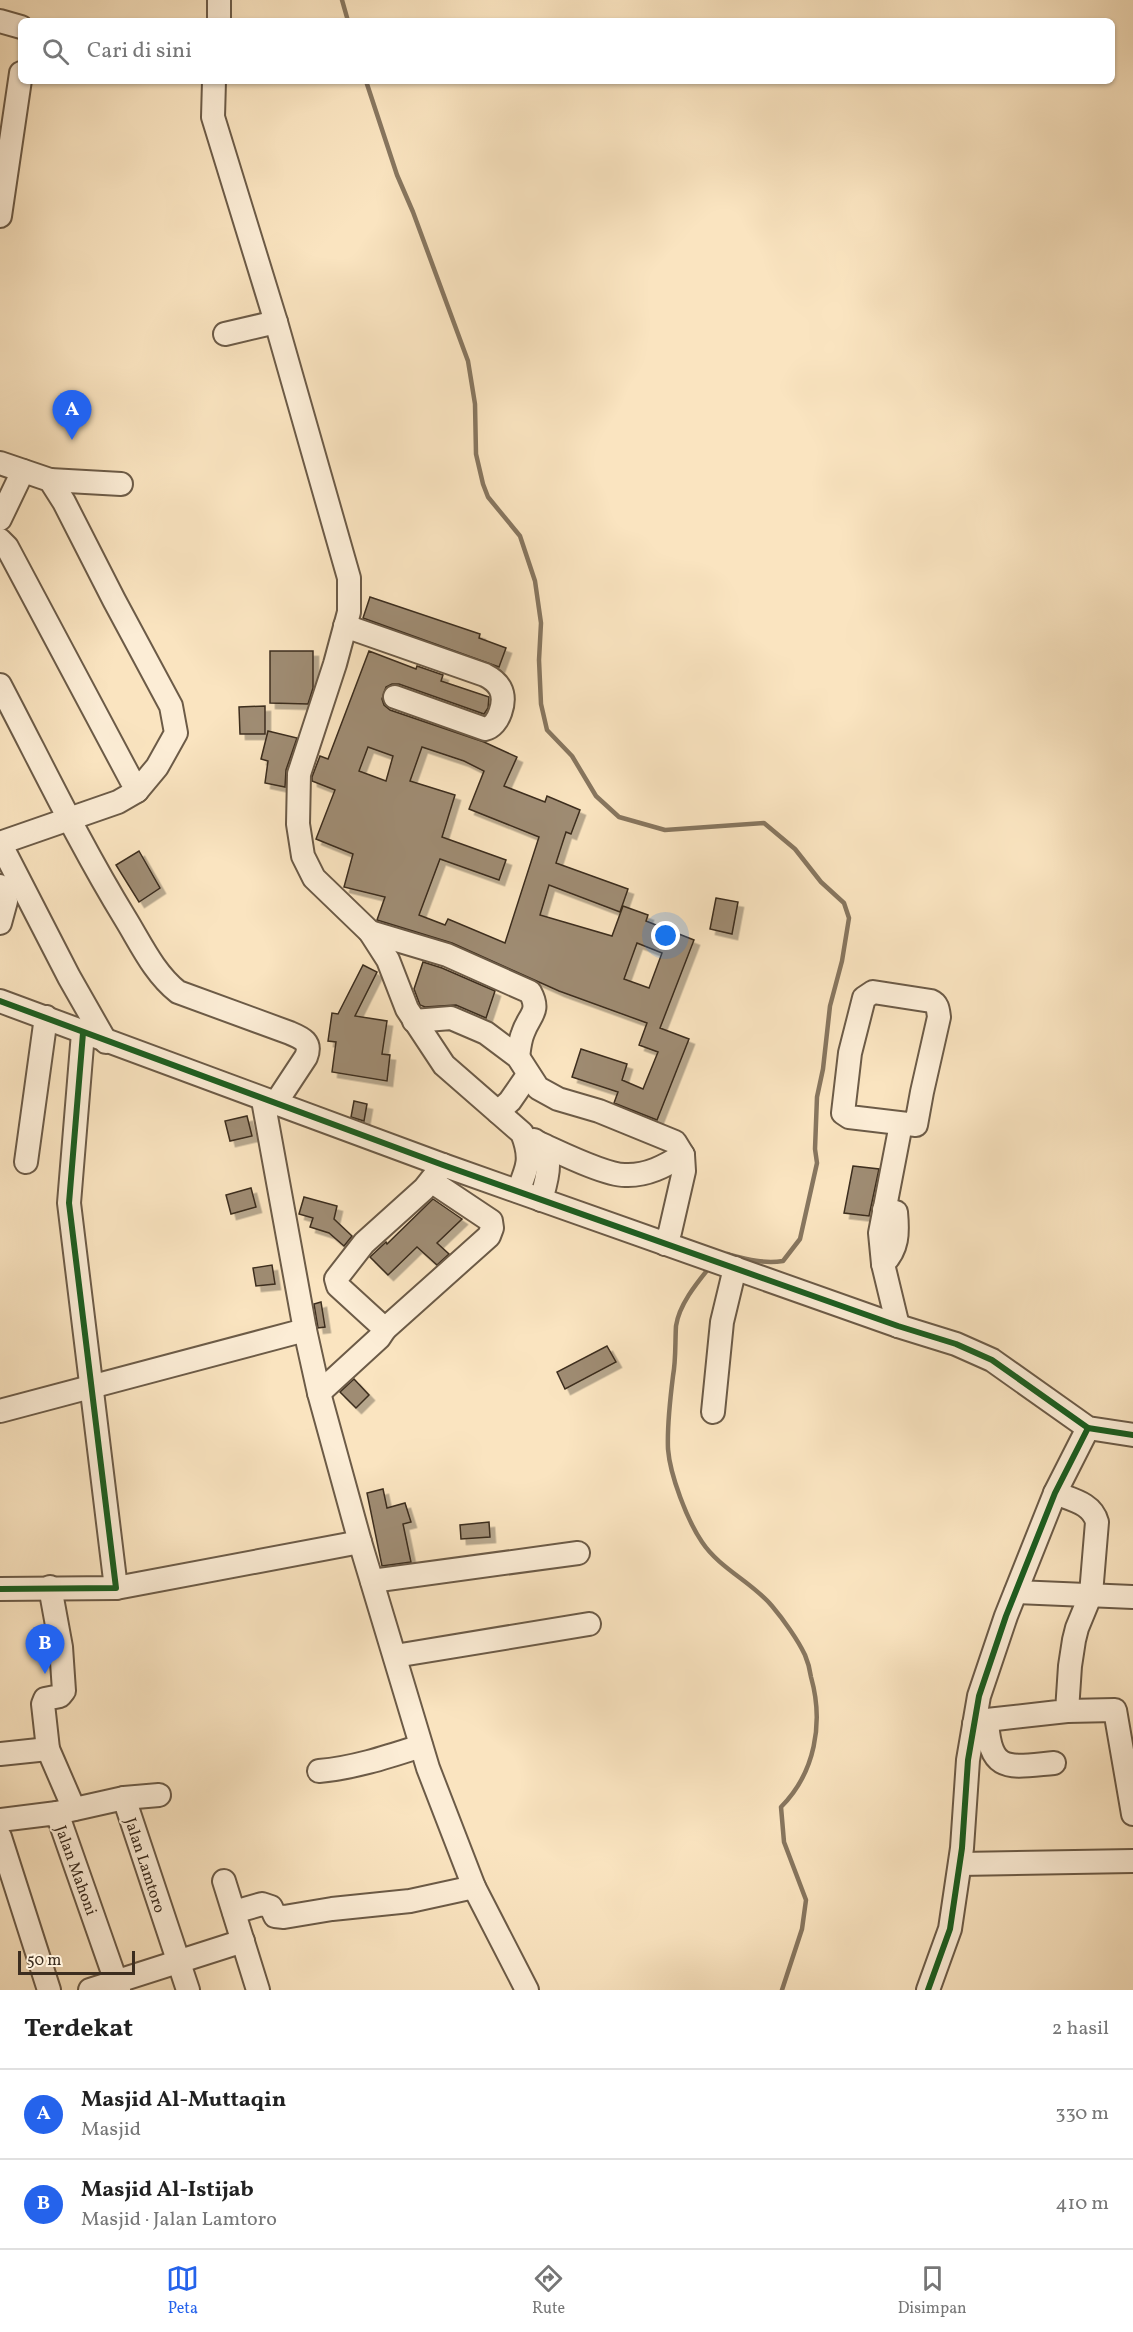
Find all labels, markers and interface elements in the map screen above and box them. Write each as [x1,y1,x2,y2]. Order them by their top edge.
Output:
search box [18,18,1115,84]
icon: search [39,35,72,68]
text: Cari di sini [87,36,192,67]
pin: A [52,390,92,440]
your location [651,921,680,950]
pin: B [26,1624,64,1674]
street label: Jalan Lamtoro [118,1815,170,1916]
street label: Jalan Mahoni [49,1823,102,1919]
scale bar [18,1948,135,1976]
text: 50 m [27,1950,61,1972]
text: Terdekat [24,2011,133,2047]
text: 2 hasil [1052,2015,1109,2043]
text: Masjid Al-Muttaqin [81,2085,286,2116]
text: A [36,2100,51,2128]
text: 330 m [1055,2100,1109,2128]
text: Masjid [81,2116,141,2144]
text: Masjid Al-Istijab [81,2175,254,2206]
text: B [37,2190,50,2218]
text: 410 m [1056,2190,1109,2218]
text: Masjid · Jalan Lamtoro [81,2206,277,2234]
tab: Peta [166,2262,199,2320]
tab: Rute [532,2262,565,2320]
tab: Disimpan [898,2262,967,2320]

